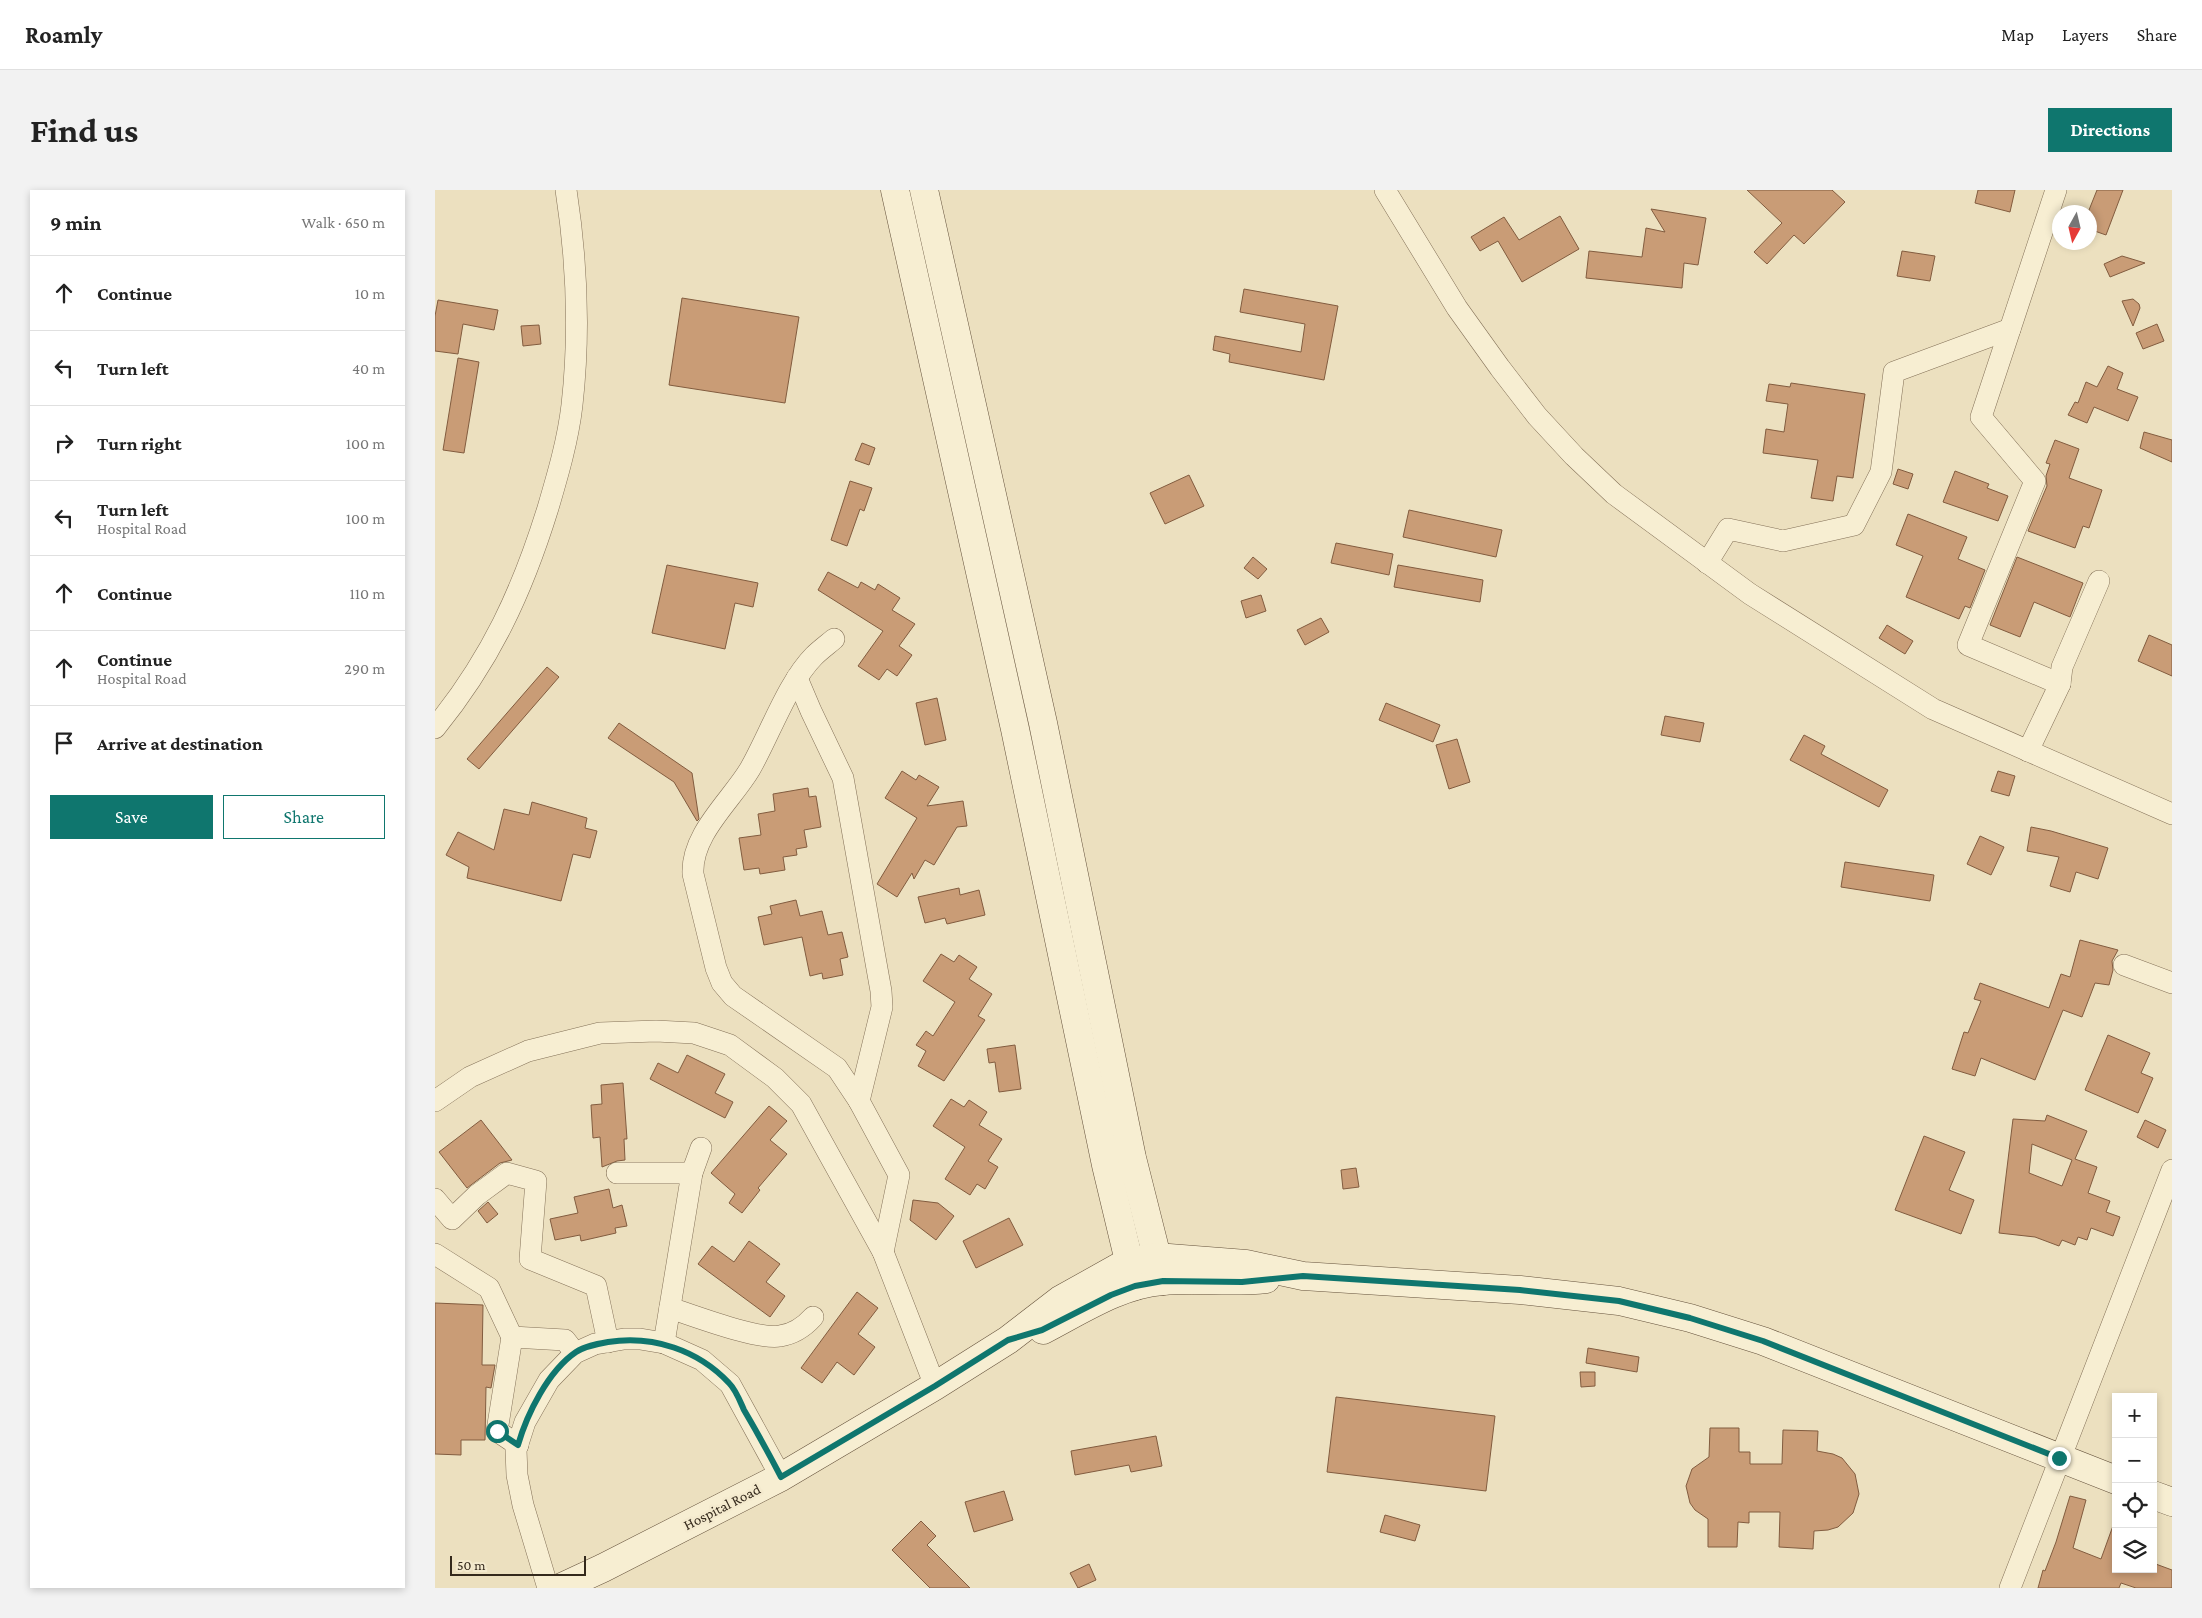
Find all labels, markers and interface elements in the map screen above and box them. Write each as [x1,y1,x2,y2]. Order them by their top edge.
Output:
text: Roamly [25,21,102,48]
text: Map [2001,25,2034,45]
text: Layers [2062,25,2109,45]
text: Share [2137,25,2177,45]
button: Directions [2048,108,2172,152]
text: Find us [30,111,138,150]
north arrow [2052,205,2097,250]
text: 9 min [50,211,101,235]
text: Walk · 650 m [302,214,385,231]
icon: ahead [50,279,78,307]
text: Continue [97,283,172,304]
text: 10 m [355,285,385,302]
icon: left [50,354,78,382]
text: Turn left [97,358,169,379]
text: 40 m [352,360,385,377]
icon: right [50,429,78,457]
text: Turn right [97,433,182,454]
text: 100 m [346,435,385,452]
text: Turn left [97,499,169,520]
icon: left [50,504,78,532]
text: 100 m [346,510,385,527]
text: Hospital Road [97,520,187,537]
icon: ahead [50,579,78,607]
text: Continue [97,583,172,604]
text: 110 m [349,585,385,602]
text: Continue [97,649,172,670]
icon: ahead [50,654,78,682]
text: 290 m [344,660,385,677]
text: Hospital Road [97,670,187,687]
icon: arrive [50,729,78,757]
text: Arrive at destination [97,733,263,754]
button: Save [50,795,213,839]
button: Share [223,795,385,839]
map controls [2112,1393,2157,1573]
button: + [2112,1393,2157,1438]
route start [486,1420,509,1443]
button: − [2112,1438,2157,1483]
route end [2048,1447,2071,1470]
street label: Hospital Road [681,1481,764,1534]
button: locate [2112,1483,2157,1528]
button: layers [2112,1528,2157,1573]
scale bar [450,1553,586,1576]
text: 50 m [457,1557,485,1573]

